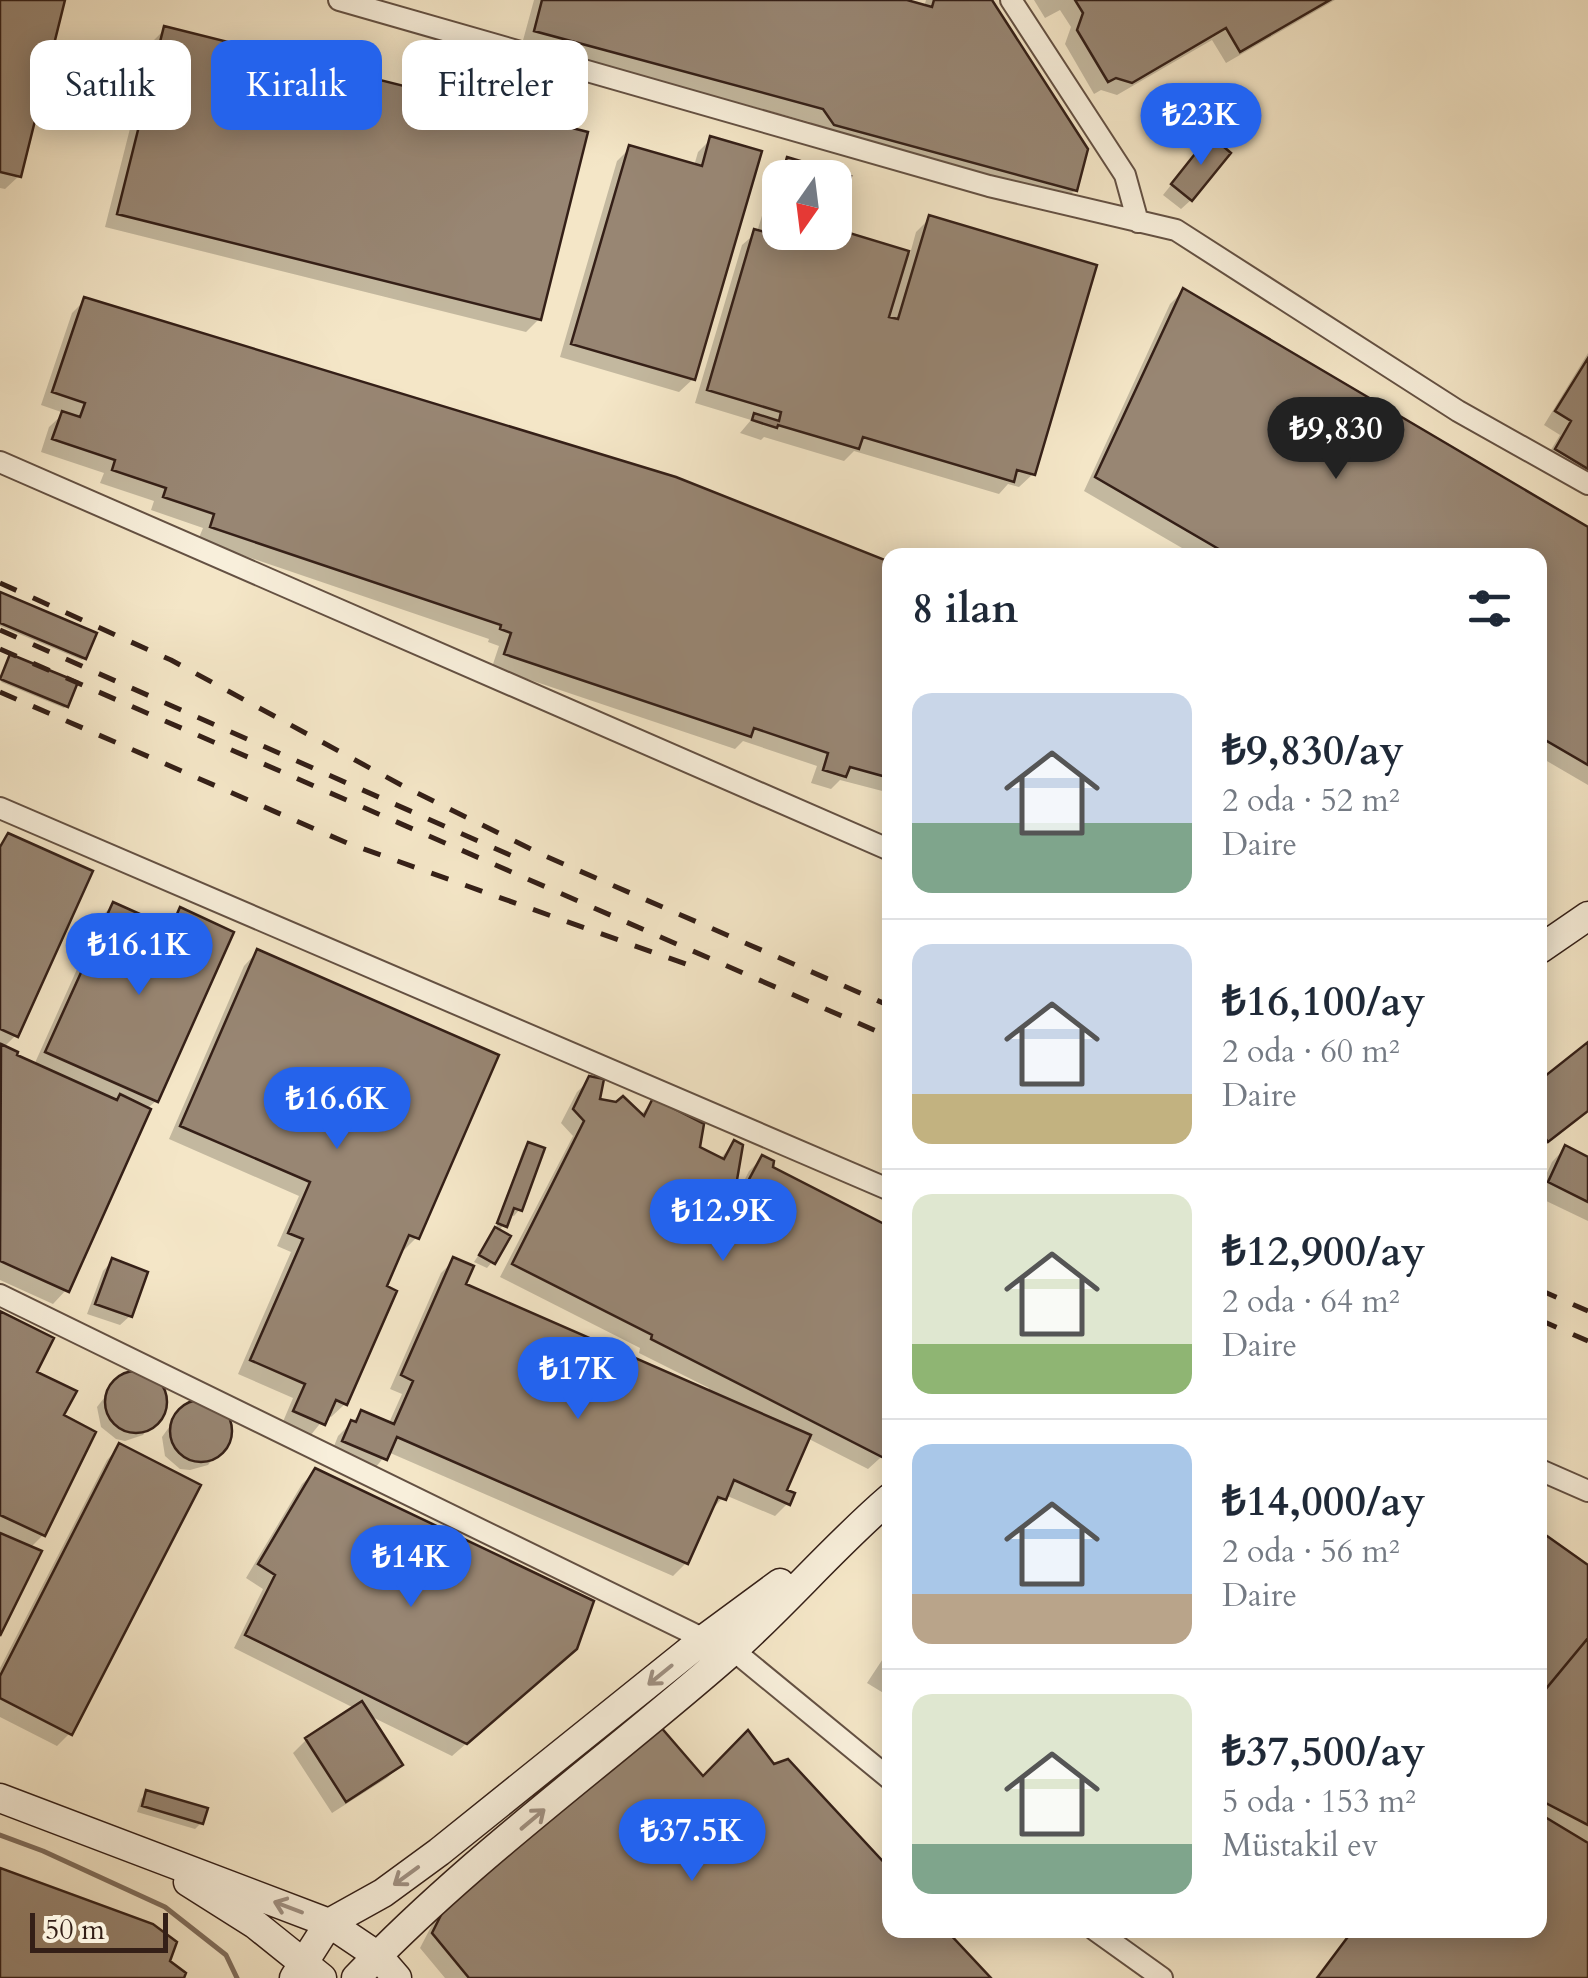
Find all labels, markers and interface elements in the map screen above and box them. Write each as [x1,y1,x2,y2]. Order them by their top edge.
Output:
chip: Satılık [30,40,191,130]
chip: Kiralık [211,40,382,130]
chip: Filtreler [402,40,588,130]
pin: ₺23K [1142,83,1260,168]
text: ₺23K [1162,93,1240,137]
north arrow [762,160,852,250]
map controls [762,160,852,250]
pin: ₺9,830 [1255,397,1417,482]
text: ₺9,830 [1289,407,1383,451]
text: 8 ilan [912,580,1018,637]
icon: filters [1462,581,1517,636]
text: ₺9,830/ay [1222,722,1404,779]
icon: home [992,733,1112,853]
text: 2 oda · 52 m² [1222,779,1400,823]
text: Daire [1222,823,1297,867]
pin: ₺16.1K [58,913,220,998]
text: ₺16.1K [88,923,190,967]
text: ₺16,100/ay [1222,973,1426,1030]
icon: home [992,984,1112,1104]
text: 2 oda · 60 m² [1222,1030,1400,1074]
pin: ₺16.6K [256,1067,418,1152]
text: Daire [1222,1074,1297,1118]
text: ₺16.6K [286,1077,388,1121]
pin: ₺12.9K [642,1179,804,1264]
text: ₺12.9K [672,1189,774,1233]
text: ₺12,900/ay [1222,1223,1426,1280]
icon: home [992,1234,1112,1354]
text: 2 oda · 64 m² [1222,1280,1400,1324]
text: Daire [1222,1324,1297,1368]
pin: ₺17K [519,1337,637,1422]
text: ₺17K [539,1347,617,1391]
text: ₺14,000/ay [1222,1473,1426,1530]
icon: home [992,1484,1112,1604]
pin: ₺14K [352,1525,470,1610]
text: 2 oda · 56 m² [1222,1530,1400,1574]
text: ₺14K [372,1535,450,1579]
text: Daire [1222,1574,1297,1618]
one-way arrow [648,1663,674,1685]
text: ₺37,500/ay [1222,1723,1426,1780]
icon: home [992,1734,1112,1854]
text: 5 oda · 153 m² [1222,1780,1416,1824]
pin: ₺37.5K [611,1799,773,1884]
one-way arrow [519,1808,545,1830]
text: ₺37.5K [641,1809,743,1853]
text: Müstakil ev [1222,1824,1378,1868]
one-way arrow [392,1866,420,1887]
one-way arrow [273,1897,304,1915]
scale bar [30,1908,168,1952]
text: 50 m [45,1911,105,1949]

